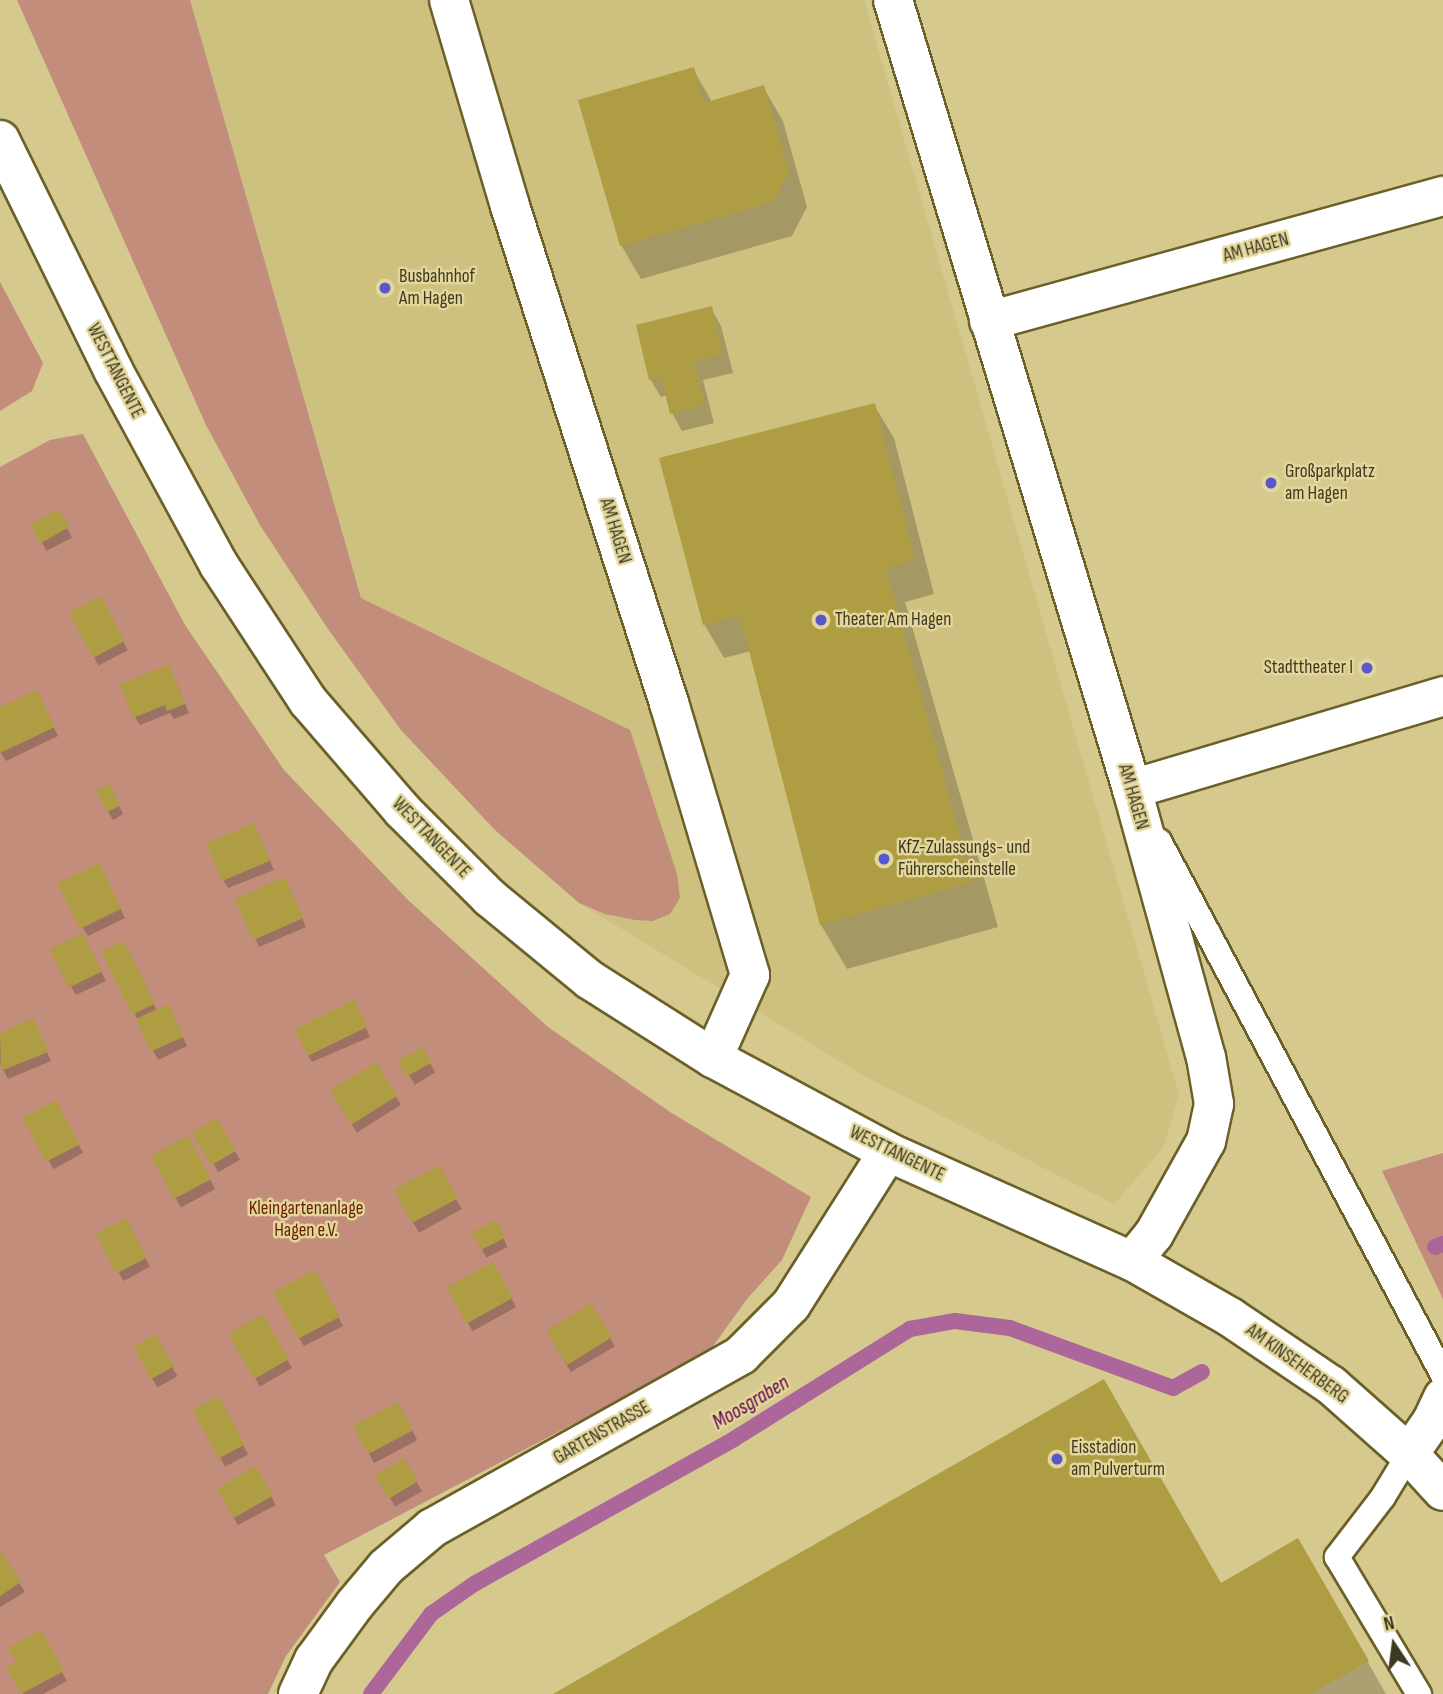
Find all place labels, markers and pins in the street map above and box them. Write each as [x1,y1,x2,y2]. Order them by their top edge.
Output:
place label: Busbahnhof Am Hagen [399,266,475,310]
marker: Busbahnhof Am Hagen [377,280,393,296]
place label: Großparkplatz am Hagen [1285,461,1375,505]
marker: Großparkplatz am Hagen [1263,475,1279,491]
place label: Theater Am Hagen [835,609,951,631]
marker: Theater Am Hagen [813,612,829,628]
place label: Stadttheater I [1264,657,1353,679]
marker: Stadttheater I [1359,660,1375,676]
place label: KfZ-Zulassungs- und Führerscheinstelle [898,837,1030,881]
marker: KfZ-Zulassungs- und Führerscheinstelle [876,851,892,867]
place label: Eisstadion am Pulverturm [1071,1437,1165,1481]
marker: Eisstadion am Pulverturm [1049,1451,1065,1467]

